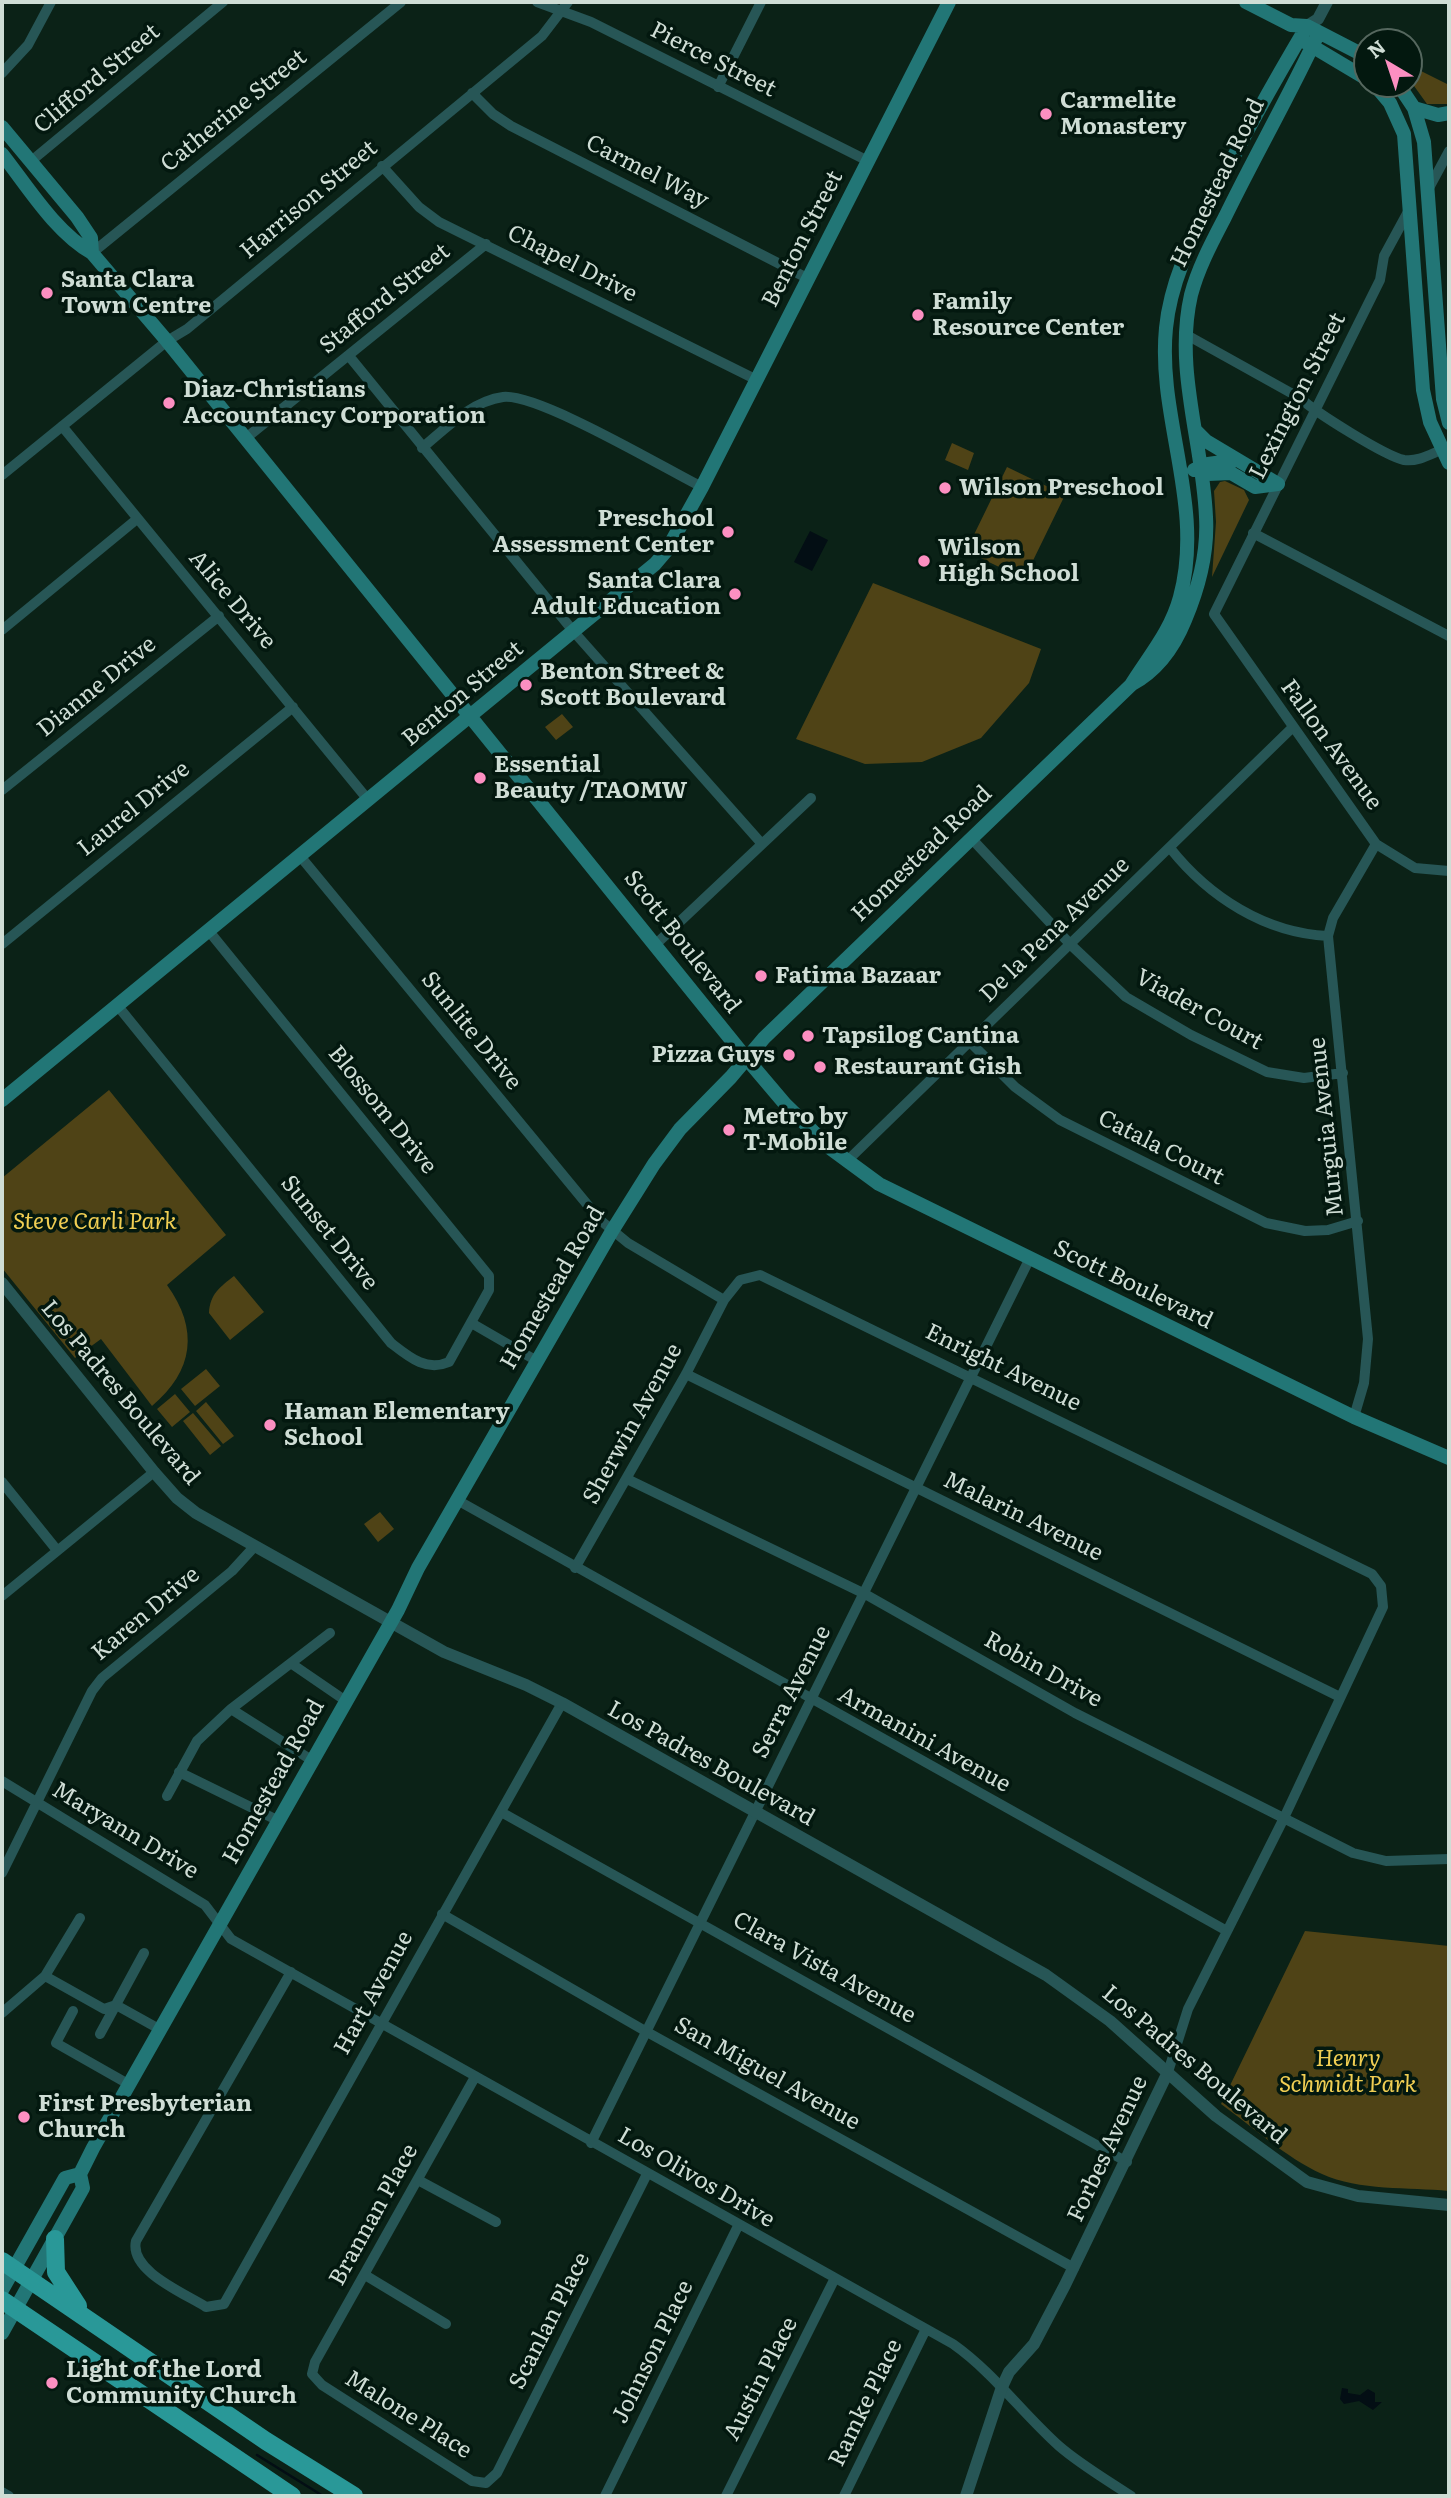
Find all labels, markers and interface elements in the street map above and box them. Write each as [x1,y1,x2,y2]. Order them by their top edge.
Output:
street label: Pierce Street [645,16,781,104]
street label: Clifford Street [28,18,166,140]
north arrow [1353,28,1423,98]
text: N [1361,32,1391,64]
street label: Catherine Street [156,44,312,178]
place label: Carmelite Monastery [1060,87,1186,141]
street label: Homestead Road [1165,94,1271,272]
marker: Carmelite Monastery [1038,106,1054,122]
street label: Carmel Way [581,129,713,215]
street label: Harrison Street [235,135,383,265]
street label: Benton Street [757,166,849,312]
street label: Chapel Drive [503,220,641,308]
street label: Stafford Street [314,238,456,360]
place label: Santa Clara Town Centre [61,266,211,320]
marker: Santa Clara Town Centre [39,285,55,301]
place label: Family Resource Center [932,288,1124,342]
marker: Family Resource Center [910,307,926,323]
street label: Lexington Street [1244,308,1352,484]
place label: Diaz-Christians Accountancy Corporation [183,376,486,430]
marker: Diaz-Christians Accountancy Corporation [161,395,177,411]
place label: Wilson Preschool [959,474,1164,502]
marker: Wilson Preschool [937,480,953,496]
place label: Preschool Assessment Center [493,505,714,559]
marker: Preschool Assessment Center [720,524,736,540]
place label: Wilson High School [938,534,1079,588]
street label: Alice Drive [183,545,281,655]
marker: Wilson High School [916,553,932,569]
place label: Santa Clara Adult Education [531,567,721,621]
marker: Santa Clara Adult Education [727,586,743,602]
street label: Dianne Drive [32,631,162,743]
street label: Benton Street [397,635,529,753]
place label: Benton Street & Scott Boulevard [540,658,726,712]
street label: Fallon Avenue [1274,674,1388,816]
marker: Benton Street & Scott Boulevard [518,677,534,693]
place label: Essential Beauty /TAOMW [494,751,687,805]
street label: Laurel Drive [72,755,196,863]
marker: Essential Beauty /TAOMW [472,770,488,786]
street label: Homestead Road [846,780,998,928]
street label: De la Pena Avenue [974,852,1136,1008]
street label: Scott Boulevard [618,865,746,1019]
place label: Fatima Bazaar [775,962,941,990]
street label: Viader Court [1130,964,1268,1056]
street label: Sunlite Drive [415,966,527,1096]
marker: Fatima Bazaar [753,968,769,984]
place label: Tapsilog Cantina [822,1022,1019,1050]
marker: Tapsilog Cantina [800,1028,816,1044]
street label: Murguia Avenue [1304,1036,1350,1218]
street label: Blossom Drive [322,1040,442,1180]
place label: Pizza Guys [651,1041,775,1069]
marker: Pizza Guys [781,1047,797,1063]
place label: Restaurant Gish [834,1053,1022,1081]
marker: Restaurant Gish [812,1059,828,1075]
place label: Metro by T-Mobile [743,1103,848,1157]
street label: Catala Court [1093,1104,1229,1192]
marker: Metro by T-Mobile [721,1122,737,1138]
street label: Sunset Drive [274,1170,384,1296]
street label: Homestead Road [495,1201,611,1375]
park label: Steve Carli Park [13,1208,177,1236]
street label: Scott Boulevard [1049,1235,1217,1335]
street label: Los Padres Boulevard [35,1295,205,1491]
street label: Enright Avenue [921,1318,1085,1418]
street label: Sherwin Avenue [577,1339,689,1509]
place label: Haman Elementary School [284,1398,510,1452]
marker: Haman Elementary School [262,1417,278,1433]
street label: Malarin Avenue [939,1466,1107,1568]
street label: Karen Drive [87,1561,205,1667]
street label: Serra Avenue [747,1621,837,1763]
street label: Robin Drive [979,1626,1107,1714]
street label: Armanini Avenue [833,1681,1015,1799]
street label: Homestead Road [217,1695,331,1869]
street label: Los Padres Boulevard [603,1696,819,1832]
street label: Maryann Drive [47,1776,203,1886]
street label: Clara Vista Avenue [728,1906,920,2030]
street label: Hart Avenue [329,1926,419,2060]
street label: Los Padres Boulevard [1096,1980,1292,2150]
street label: San Miguel Avenue [669,2011,865,2137]
park label: Henry Schmidt Park [1279,2045,1417,2099]
street label: Forbes Avenue [1062,2071,1154,2227]
place label: First Presbyterian Church [38,2090,252,2144]
marker: First Presbyterian Church [16,2109,32,2125]
street label: Los Olivos Drive [613,2122,779,2234]
street label: Brannan Place [324,2139,424,2291]
street label: Scanlan Place [504,2248,596,2394]
street label: Johnson Place [606,2276,700,2428]
street label: Austin Place [718,2313,804,2445]
street label: Ramke Place [823,2335,909,2471]
place label: Light of the Lord Community Church [66,2356,297,2410]
street label: Malone Place [339,2365,477,2465]
marker: Light of the Lord Community Church [44,2375,60,2391]

